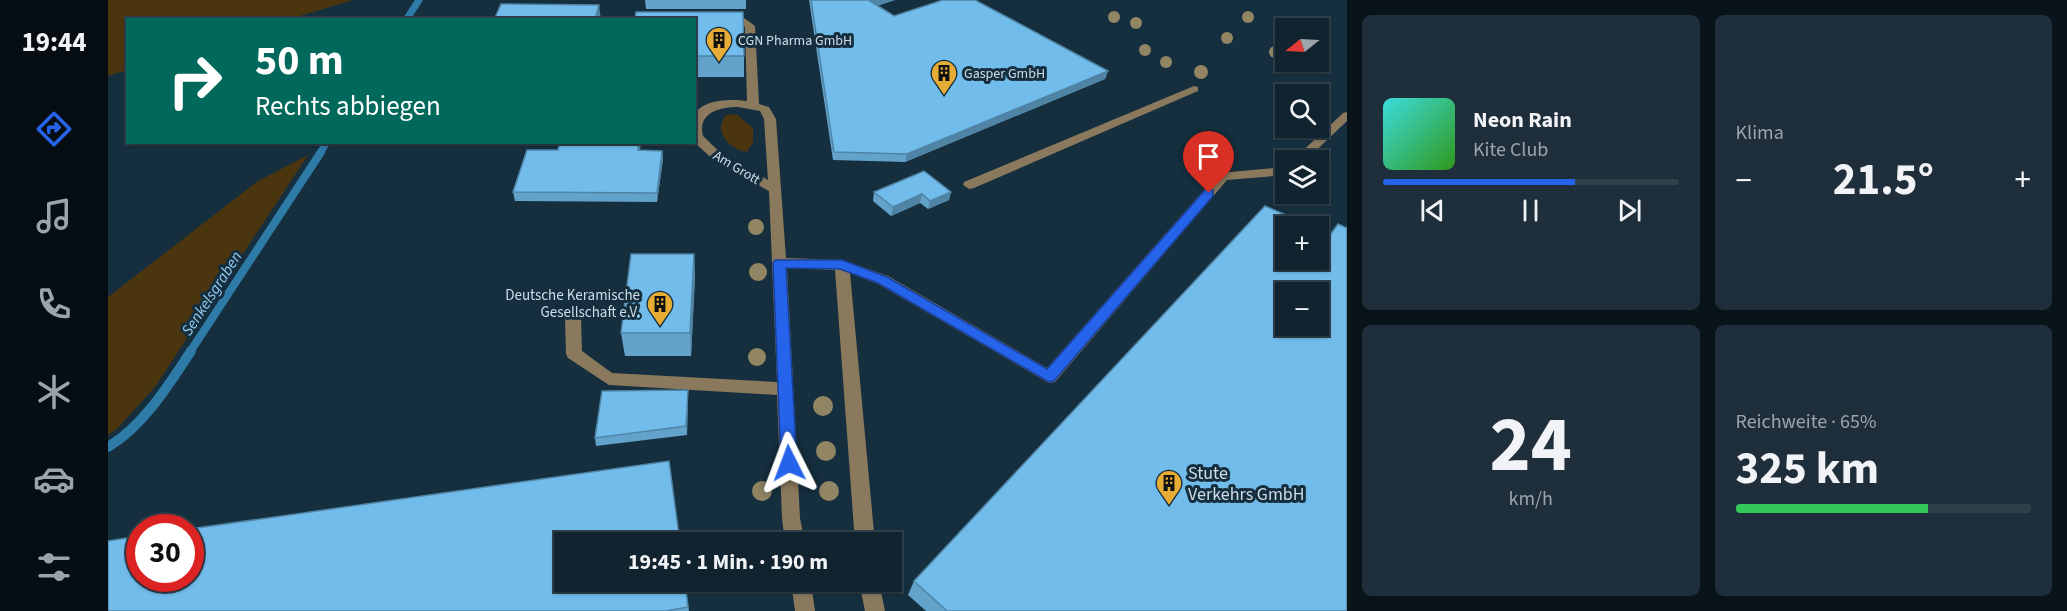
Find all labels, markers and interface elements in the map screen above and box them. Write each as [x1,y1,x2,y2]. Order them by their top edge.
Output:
north arrow [1275,18,1329,72]
map controls [1275,18,1329,336]
text: 19:44 [21,23,87,62]
building icon: CGN Pharma GmbH [704,25,734,63]
text: 50 m [255,31,344,91]
place label: CGN Pharma GmbH [738,31,852,51]
icon: right [156,42,234,120]
building icon: Gasper GmbH [929,58,959,96]
place label: Gasper GmbH [964,64,1045,84]
button: search [1275,84,1329,138]
text: Rechts abbiegen [255,87,441,126]
text: Neon Rain [1473,104,1572,136]
icon: directions [33,108,75,150]
text: Klima [1736,119,1784,147]
pin [1183,131,1234,193]
text: Kite Club [1473,136,1548,164]
icon: arrive [1192,140,1225,173]
street label: Am Grott [709,146,764,190]
text: 21.5° [1833,148,1934,212]
button: layers [1275,150,1329,204]
text: − [1736,157,1752,204]
text: + [2015,157,2031,204]
icon: previous [1416,194,1449,227]
icon: pause [1514,194,1547,227]
icon: next [1613,194,1646,227]
icon: music [33,195,75,237]
button: + [1275,216,1329,270]
water label: Senkelsgraben [176,247,247,340]
button: − [1275,282,1329,336]
icon: phone [33,283,75,325]
place label: Deutsche Keramische Gesellschaft e.V. [505,285,640,323]
building icon: Deutsche Keramische Gesellschaft e.V. [645,289,675,327]
icon: climate [33,371,75,413]
text: 24 [1490,390,1572,501]
text: Reichweite · 65% [1736,408,1876,436]
position arrow [757,431,821,495]
text: 325 km [1736,437,1879,501]
icon: car [33,458,75,500]
place label: Stute Verkehrs GmbH [1188,461,1305,507]
building icon: Stute Verkehrs GmbH [1154,468,1184,506]
text: km/h [1509,485,1553,513]
speed limit sign: 30 [126,514,204,592]
icon: filters [33,546,75,588]
text: 19:45 · 1 Min. · 190 m [628,546,828,578]

